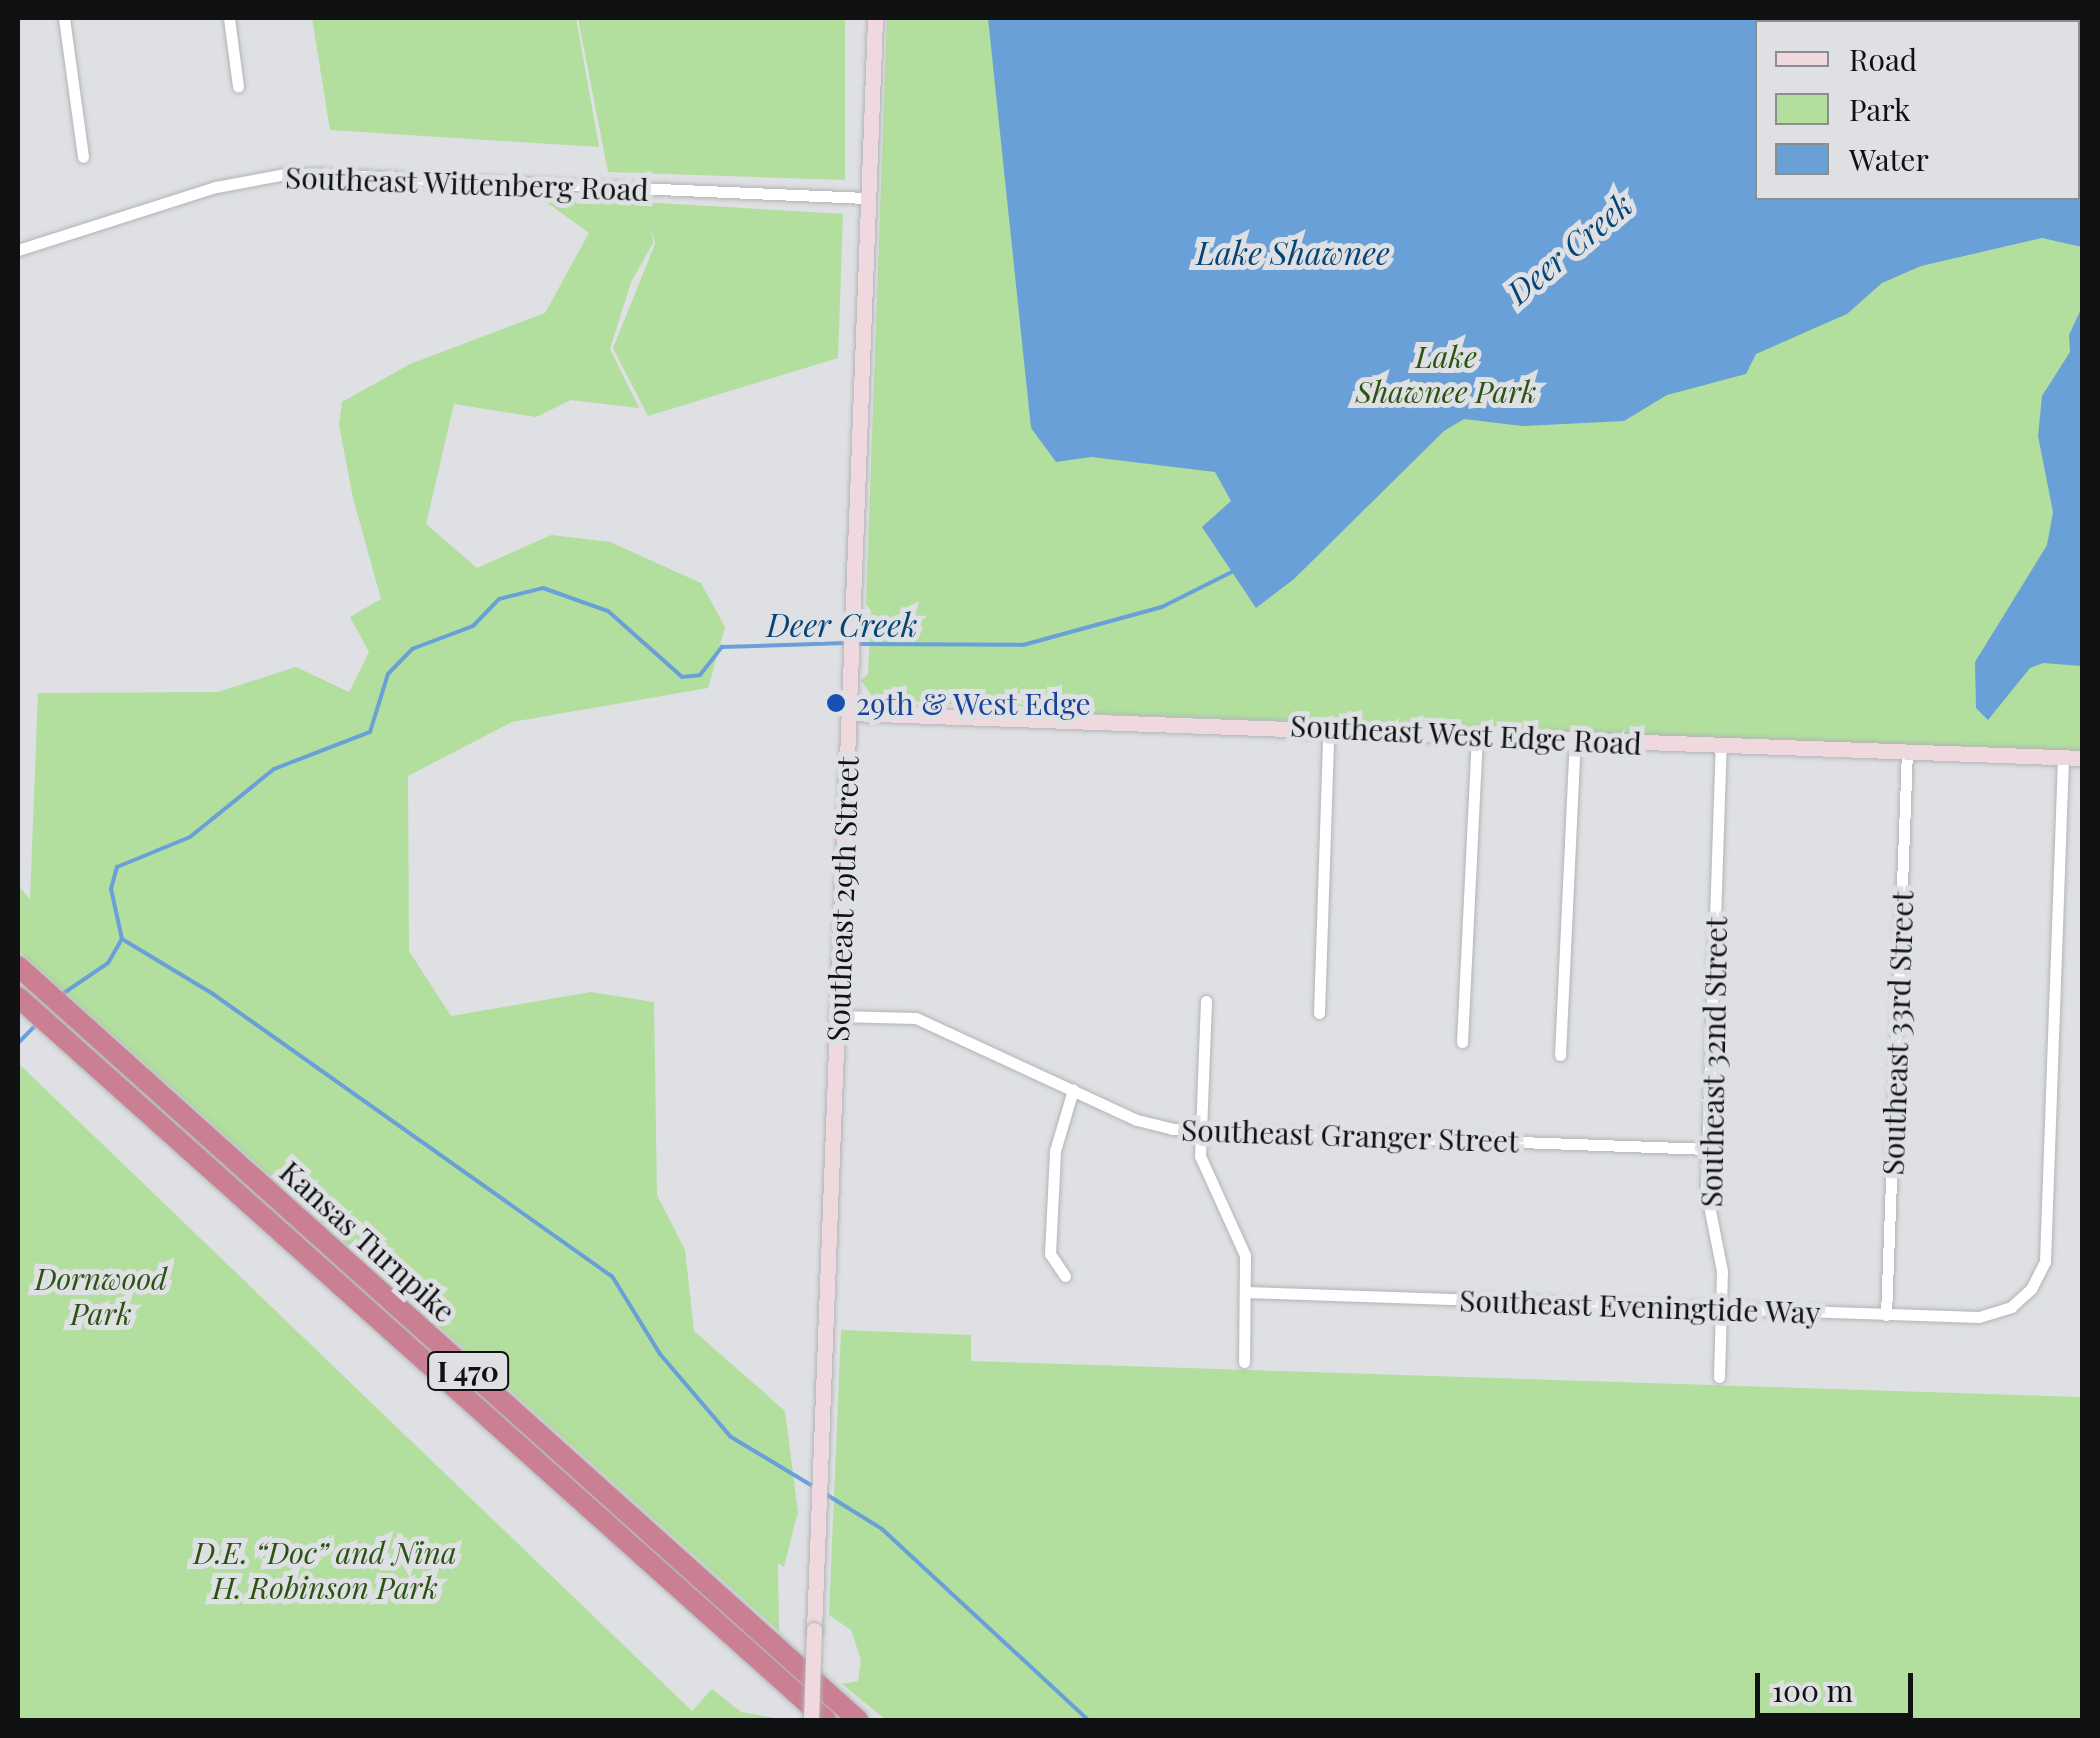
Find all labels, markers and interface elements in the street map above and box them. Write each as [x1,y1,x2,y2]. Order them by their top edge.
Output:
legend [1755,20,2080,200]
text: Road [1849,39,1917,79]
text: Park [1849,89,1911,129]
text: Water [1849,139,1929,179]
street label: Southeast Wittenberg Road [284,159,650,207]
water label: Deer Creek [1499,185,1639,311]
water label: Lake Shawnee [1196,233,1390,271]
park label: Lake Shawnee Park [1356,338,1536,408]
water label: Deer Creek [767,605,917,643]
place label: 29th & West Edge [856,685,1092,721]
marker: 29th & West Edge [825,692,847,714]
street label: Southeast West Edge Road [1288,707,1644,761]
street label: Southeast 29th Street [819,756,865,1042]
street label: Southeast 33rd Street [1874,890,1920,1176]
street label: Southeast 32nd Street [1692,916,1734,1208]
street label: Southeast Granger Street [1180,1111,1520,1159]
street label: Kansas Turnpike [273,1153,463,1329]
park label: Dornwood Park [35,1260,167,1330]
street label: Southeast Eveningtide Way [1458,1282,1822,1330]
road number: I 470 [426,1348,510,1394]
park label: D.E. “Doc” and Nina H. Robinson Park [193,1534,457,1604]
scale bar [1760,1653,1918,1715]
text: 100 m [1772,1670,1853,1710]

